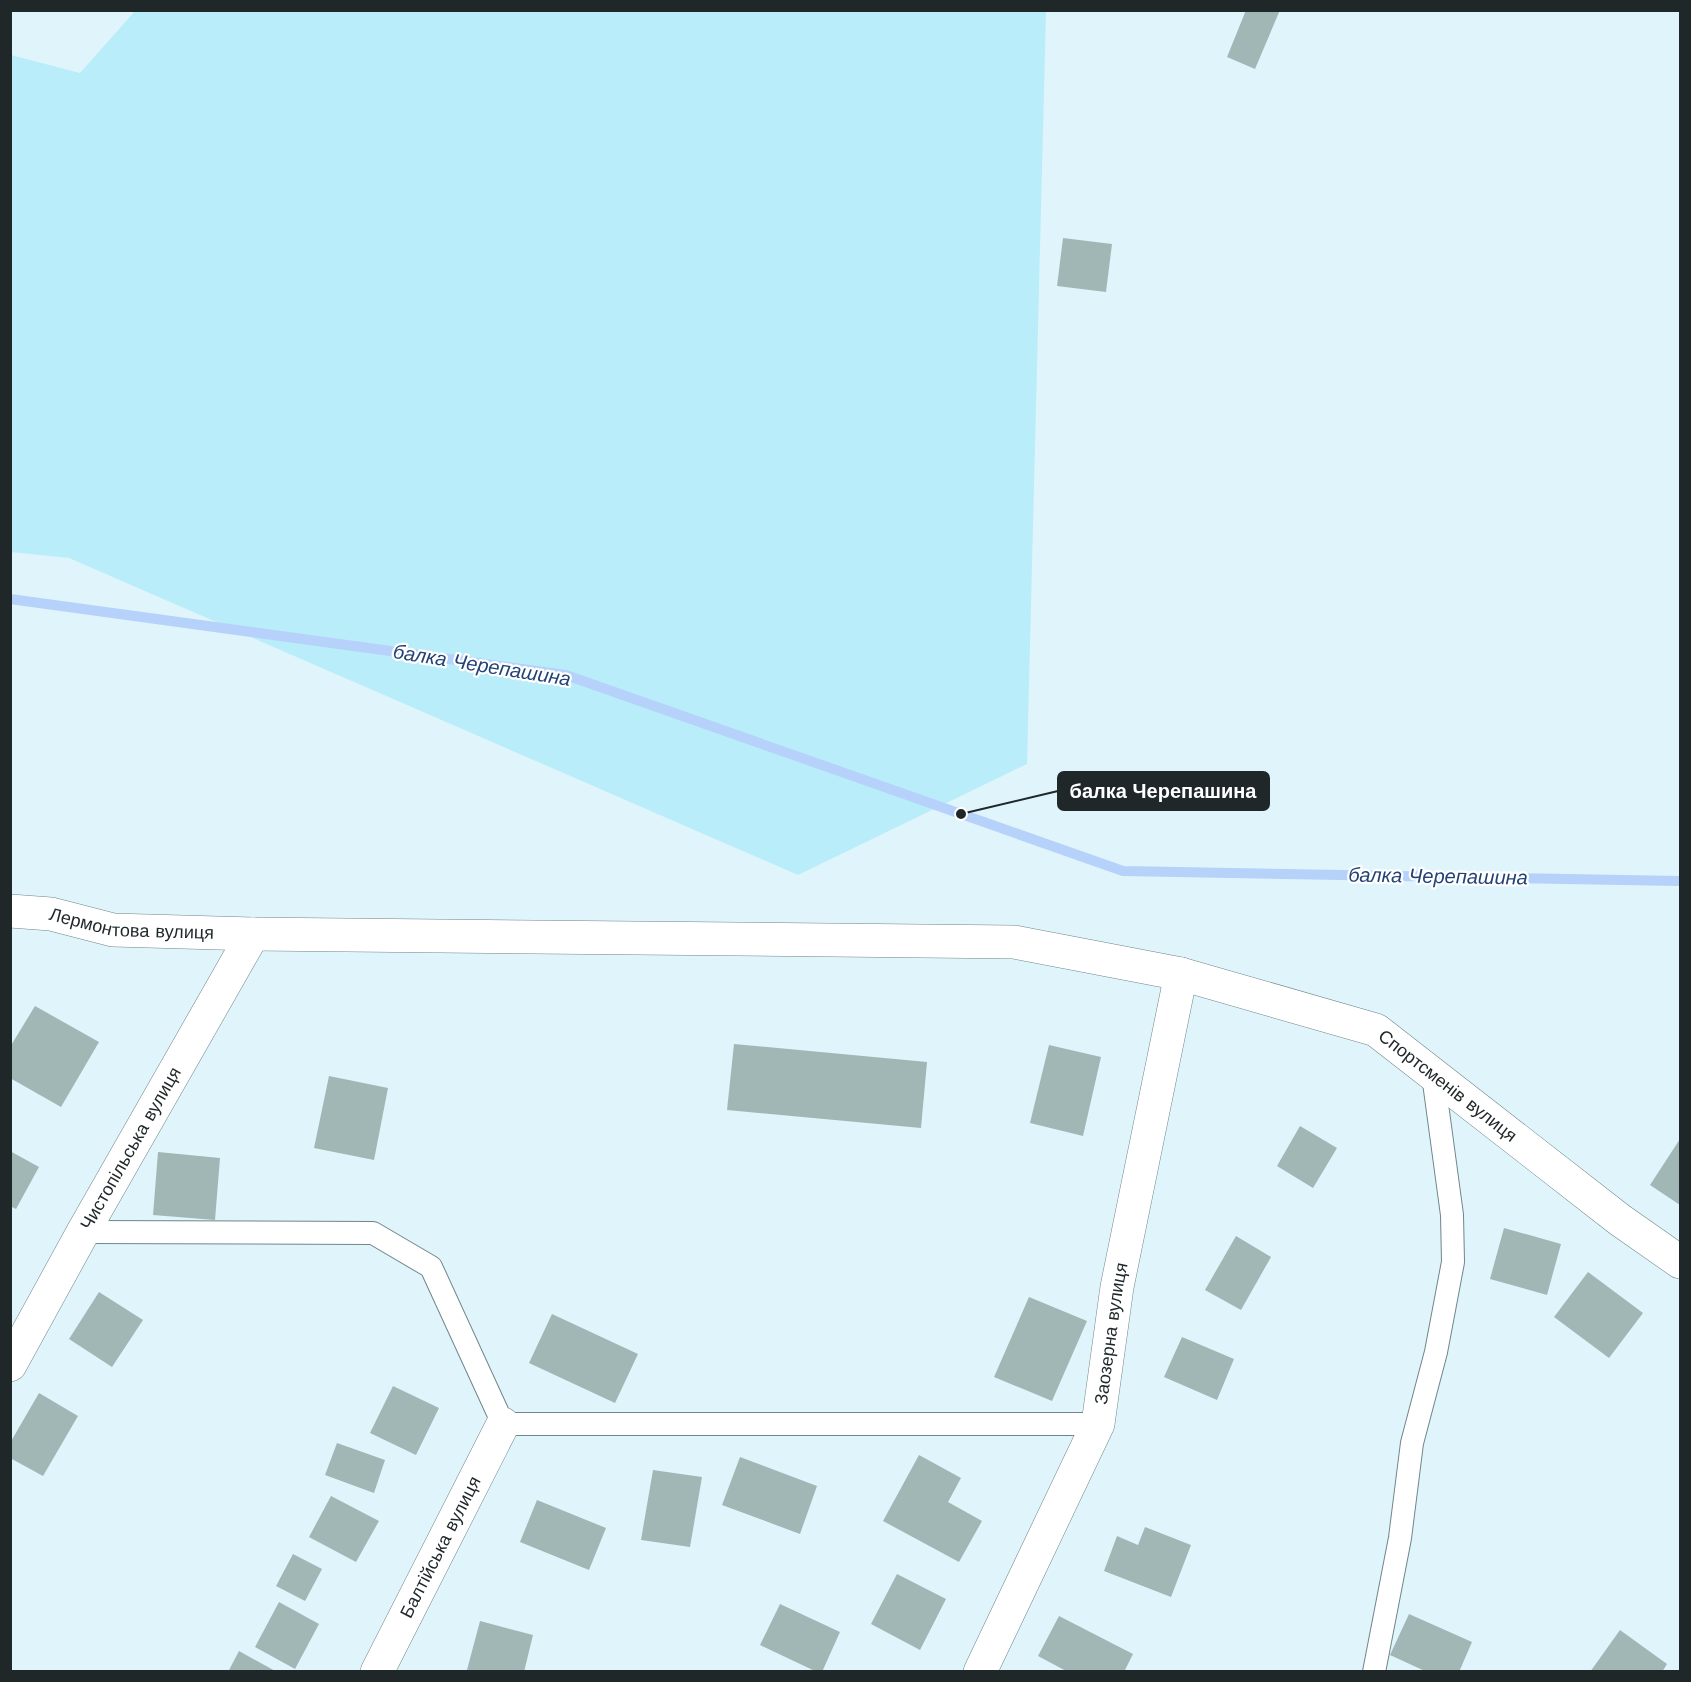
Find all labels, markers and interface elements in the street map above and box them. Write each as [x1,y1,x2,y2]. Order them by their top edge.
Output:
water label: балка Черепашина [391,639,573,691]
callout: балка Черепашина [1058,772,1269,810]
text: балка Черепашина [1070,779,1257,803]
water label: балка Черепашина [1348,862,1528,890]
street label: Лермонтова вулиця [47,903,214,943]
street label: Спортсменів вулиця [1375,1025,1521,1146]
street label: Чистопільська вулиця [76,1063,185,1233]
street label: Заозерна вулиця [1090,1261,1132,1406]
street label: Балтійська вулиця [395,1473,485,1621]

